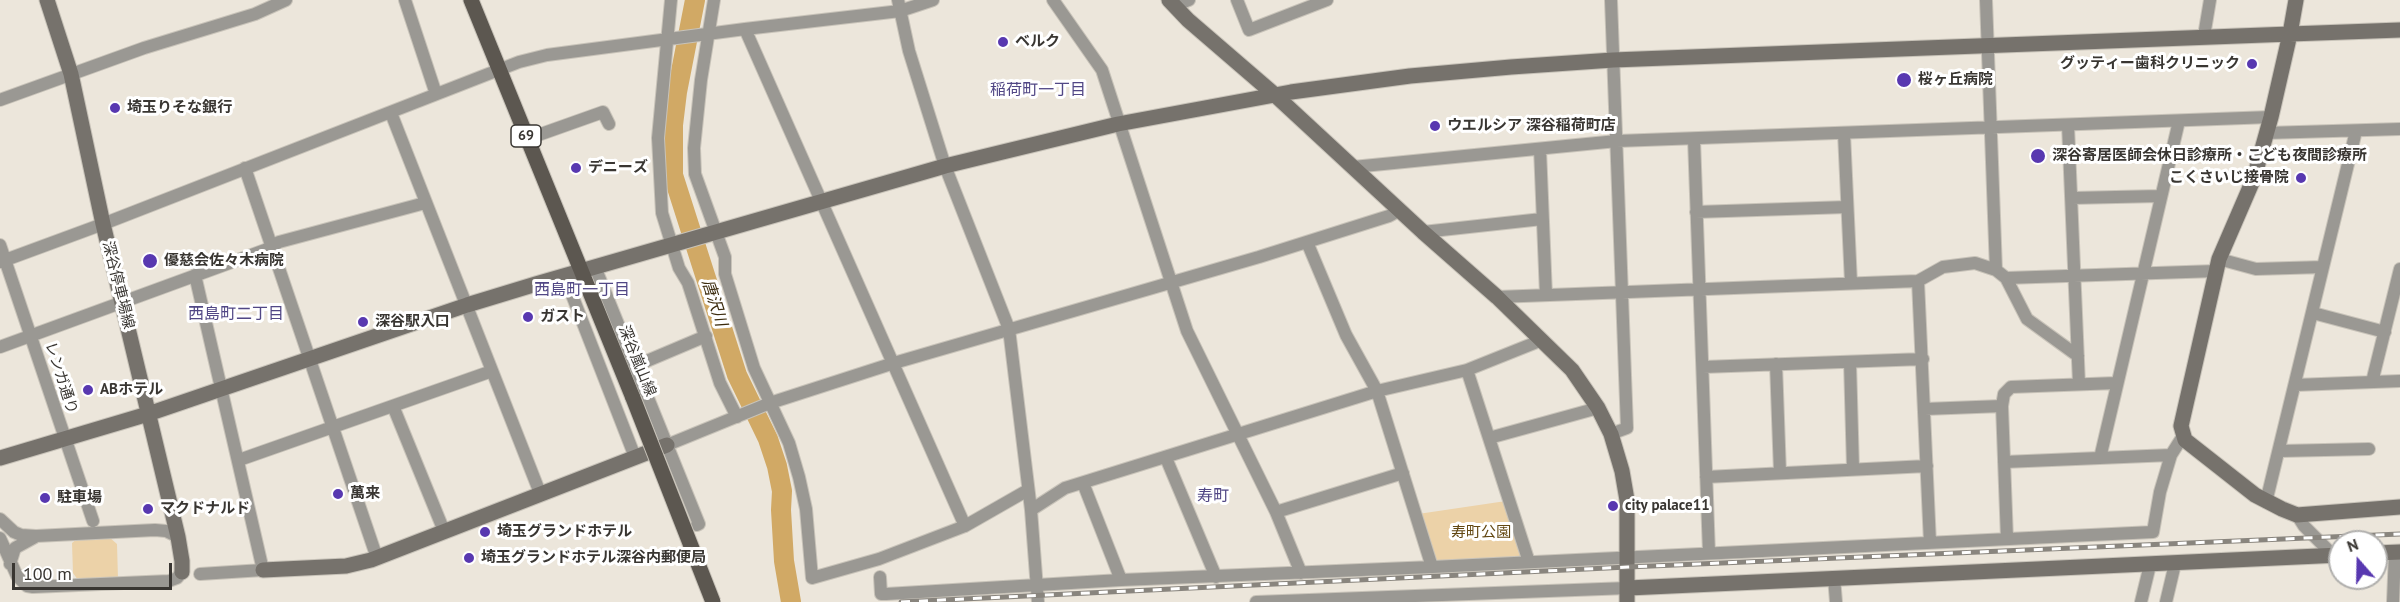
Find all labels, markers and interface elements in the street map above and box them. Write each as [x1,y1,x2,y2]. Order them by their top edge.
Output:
place label: ベルク [1015,33,1060,51]
marker: ベルク [996,35,1010,49]
place label: グッティー歯科クリニック [2060,55,2240,73]
marker: グッティー歯科クリニック [2245,57,2259,71]
marker: 桜ヶ丘病院 [1895,71,1913,89]
place label: 桜ヶ丘病院 [1918,71,1993,89]
district label: 稲荷町一丁目 [990,80,1086,100]
place label: 埼玉りそな銀行 [127,99,232,117]
marker: 埼玉りそな銀行 [108,101,122,115]
place label: ウエルシア 深谷稲荷町店 [1447,117,1616,135]
marker: ウエルシア 深谷稲荷町店 [1428,119,1442,133]
road number: 69 [511,125,541,147]
marker: 深谷寄居医師会休日診療所・こども夜間診療所 [2029,147,2047,165]
place label: 深谷寄居医師会休日診療所・こども夜間診療所 [2052,147,2367,165]
place label: デニーズ [588,159,648,177]
marker: デニーズ [569,161,583,175]
place label: こくさいじ接骨院 [2169,169,2289,187]
marker: こくさいじ接骨院 [2294,171,2308,185]
street label: 深谷停車場線 [98,239,138,331]
marker: 優慈会佐々木病院 [141,252,159,270]
place label: 優慈会佐々木病院 [164,252,284,270]
water label: 唐沢川 [697,277,731,329]
district label: 西島町一丁目 [534,280,630,300]
district label: 西島町二丁目 [188,304,284,324]
place label: ガスト [540,308,585,326]
marker: ガスト [521,310,535,324]
place label: 深谷駅入口 [375,313,450,331]
marker: 深谷駅入口 [356,315,370,329]
street label: 深谷嵐山線 [615,323,659,399]
street label: レンガ通り [41,340,81,416]
place label: ABホテル [100,381,163,399]
marker: ABホテル [81,383,95,397]
place label: 萬来 [350,485,380,503]
district label: 寿町 [1197,486,1229,506]
marker: 萬来 [331,487,345,501]
place label: 駐車場 [57,489,102,507]
marker: 駐車場 [38,491,52,505]
place label: city palace11 [1625,497,1710,515]
marker: city palace11 [1606,499,1620,513]
place label: マクドナルド [160,500,250,518]
marker: マクドナルド [141,502,155,516]
place label: 埼玉グランドホテル [497,523,632,541]
park label: 寿町公園 [1451,524,1511,542]
marker: 埼玉グランドホテル [478,525,492,539]
north arrow [2328,530,2388,590]
text: N [2344,534,2361,556]
place label: 埼玉グランドホテル深谷内郵便局 [481,549,706,567]
scale bar [15,551,176,589]
marker: 埼玉グランドホテル深谷内郵便局 [462,551,476,565]
text: 100 m [23,562,72,585]

